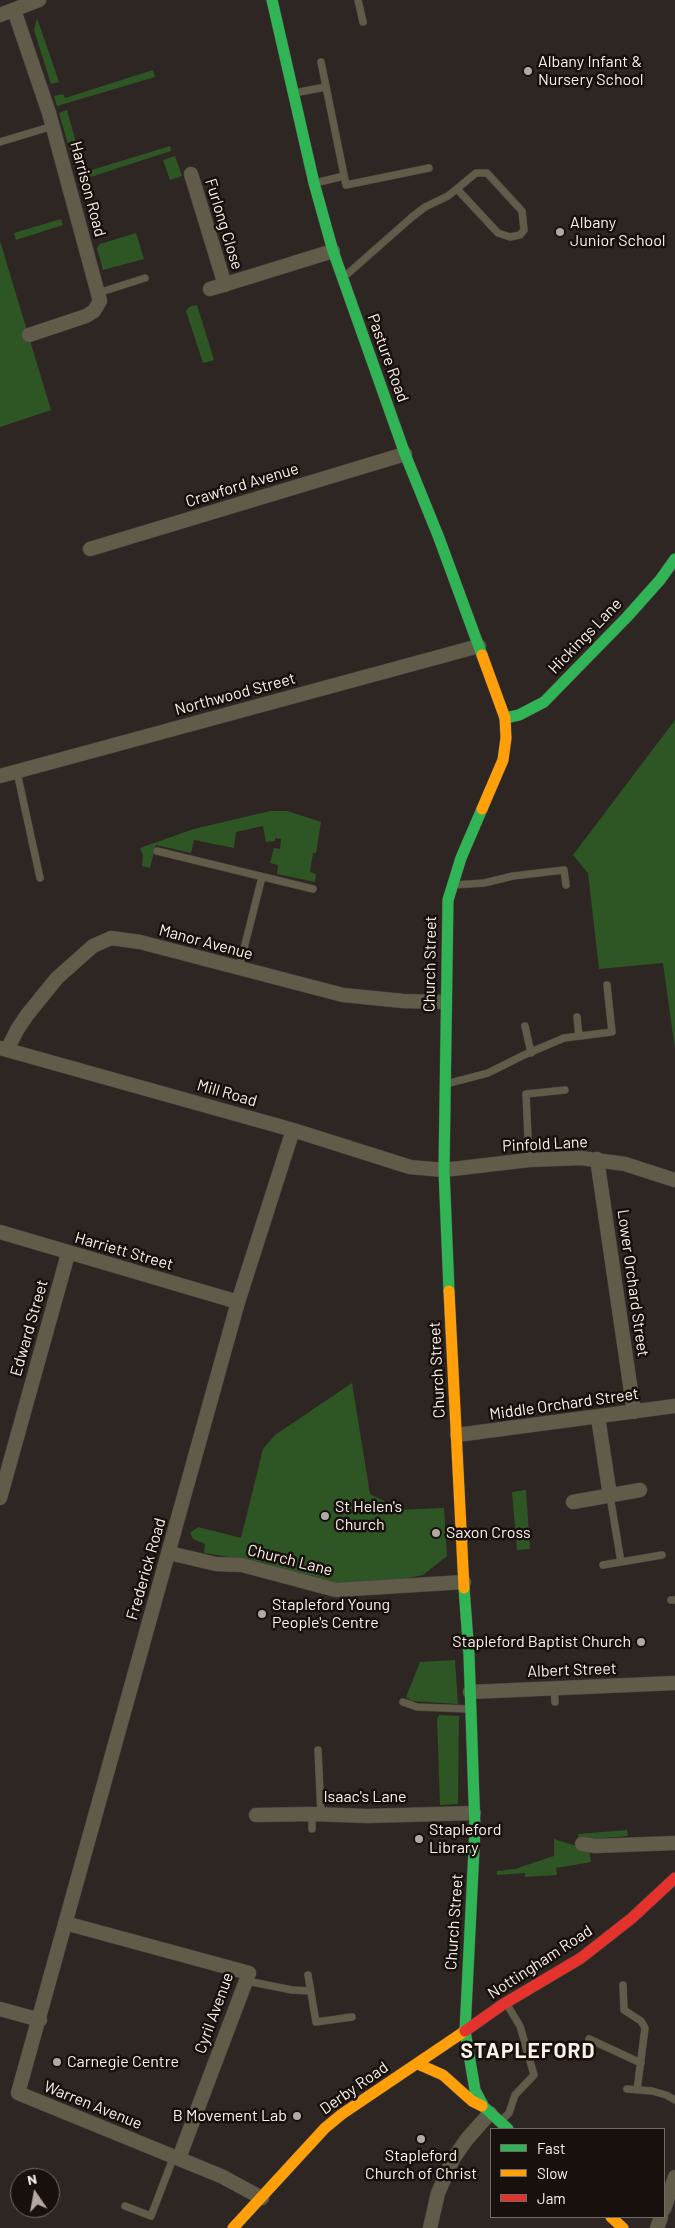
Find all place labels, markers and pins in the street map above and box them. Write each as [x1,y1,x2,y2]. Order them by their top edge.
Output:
place label: Albany Infant & Nursery School [538,52,644,90]
marker: Albany Infant & Nursery School [522,65,534,77]
place label: Albany Junior School [570,213,666,251]
marker: Albany Junior School [554,226,566,238]
place label: St Helen's Church [335,1497,402,1535]
marker: St Helen's Church [319,1510,331,1522]
place label: Saxon Cross [446,1523,531,1543]
marker: Saxon Cross [430,1527,442,1539]
place label: Stapleford Young People's Centre [272,1595,390,1633]
marker: Stapleford Young People's Centre [256,1608,268,1620]
place label: Stapleford Baptist Church [452,1632,631,1652]
marker: Stapleford Baptist Church [635,1636,647,1648]
place label: Stapleford Library [429,1820,501,1858]
marker: Stapleford Library [413,1833,425,1845]
place label: Carnegie Centre [67,2052,179,2072]
marker: Carnegie Centre [51,2056,63,2068]
place label: B Movement Lab [173,2106,287,2126]
marker: B Movement Lab [291,2110,303,2122]
marker: Stapleford Church of Christ [415,2133,427,2145]
place label: Stapleford Church of Christ [365,2146,477,2184]

